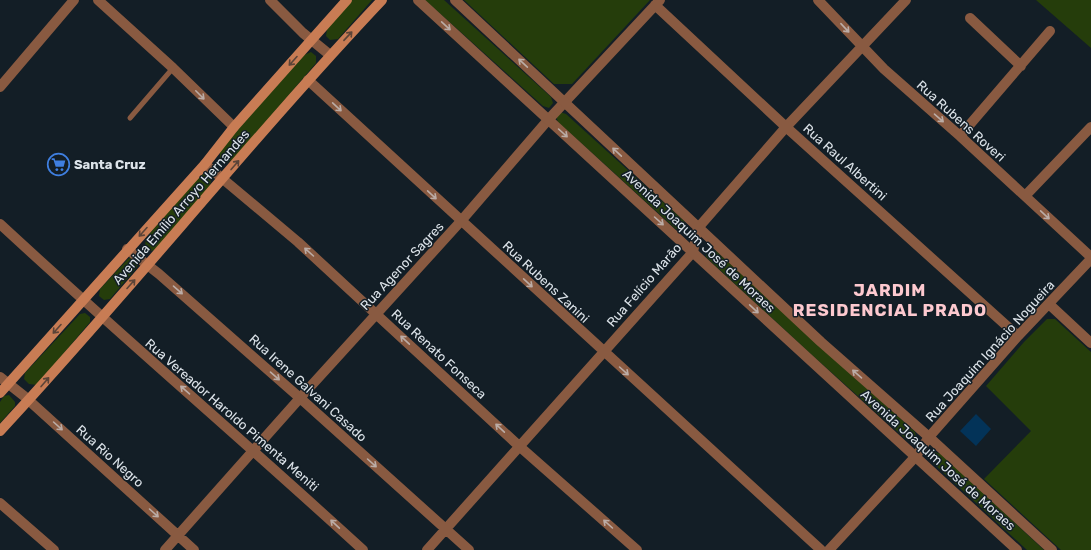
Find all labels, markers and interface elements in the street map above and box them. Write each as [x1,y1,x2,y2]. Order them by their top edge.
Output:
one-way arrow [441,22,451,31]
one-way arrow [840,23,850,33]
one-way arrow [343,31,353,41]
one-way arrow [289,55,298,65]
one-way arrow [518,59,528,68]
street label: Rua Rubens Roveri [914,77,1008,165]
one-way arrow [195,90,205,100]
one-way arrow [332,102,342,111]
one-way arrow [934,113,945,122]
street label: Rua Raul Albertini [800,121,890,203]
street label: Avenida Emílio Arroyo Hernandes [110,126,253,287]
one-way arrow [557,129,568,138]
one-way arrow [612,147,622,157]
supermarket icon: Santa Cruz [45,151,71,177]
place label: Santa Cruz [74,157,146,172]
one-way arrow [230,160,239,170]
street label: Avenida Joaquim José de Moraes [620,166,779,316]
one-way arrow [427,190,437,199]
one-way arrow [1040,210,1050,219]
one-way arrow [653,216,663,225]
street label: Rua Agenor Sagres [357,219,448,314]
one-way arrow [138,227,148,237]
street label: Rua Rubens Zanini [500,238,592,326]
street label: Rua Felício Marão [604,240,684,330]
one-way arrow [304,248,314,257]
street label: Rua Joaquim Ignácio Nogueira [923,277,1058,425]
one-way arrow [523,278,533,288]
one-way arrow [126,279,136,289]
district label: JARDIM RESIDENCIAL PRADO [793,280,987,320]
one-way arrow [173,286,183,295]
one-way arrow [749,304,759,314]
street label: Rua Renato Fonseca [388,306,490,402]
one-way arrow [52,324,61,334]
street label: Rua Irene Galvani Casado [246,331,370,445]
one-way arrow [400,335,410,345]
street label: Rua Vereador Haroldo Pimenta Meniti [142,336,322,494]
one-way arrow [619,366,629,376]
one-way arrow [851,369,862,378]
one-way arrow [270,372,281,381]
one-way arrow [40,377,49,387]
one-way arrow [180,386,191,395]
street label: Avenida Joaquim José de Moraes [858,387,1019,534]
one-way arrow [53,422,63,431]
street label: Rua Rio Negro [73,422,147,491]
one-way arrow [495,423,505,433]
one-way arrow [367,458,377,468]
one-way arrow [149,509,159,518]
one-way arrow [329,519,340,528]
one-way arrow [603,520,613,529]

